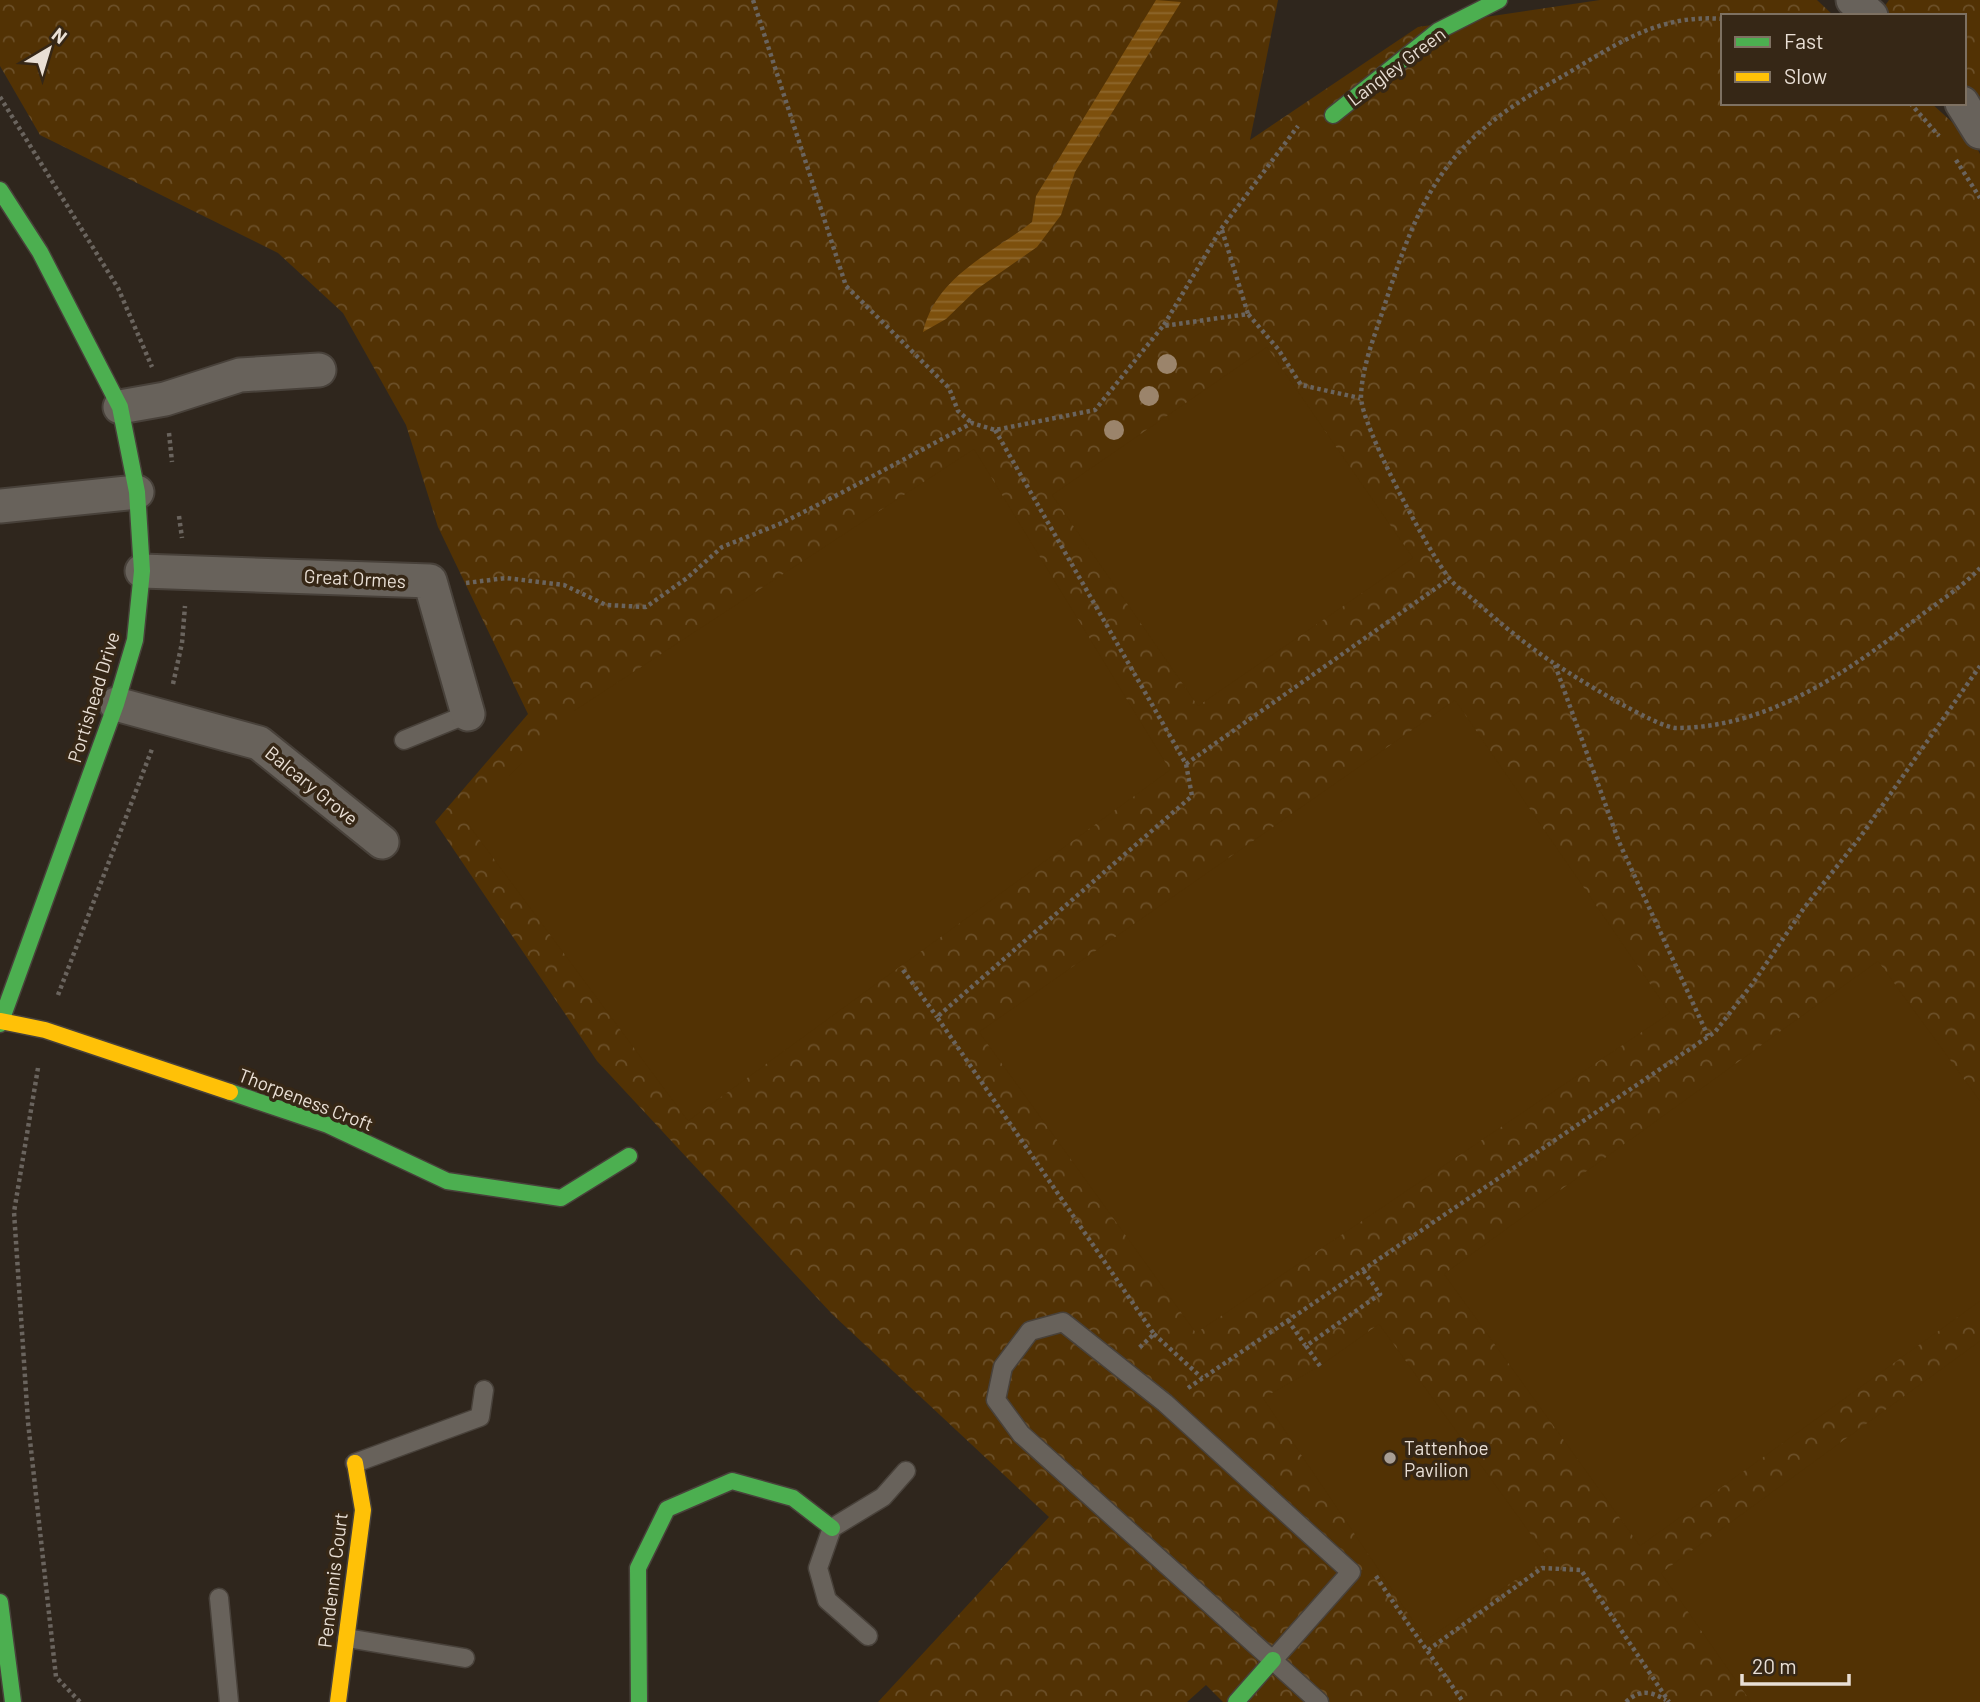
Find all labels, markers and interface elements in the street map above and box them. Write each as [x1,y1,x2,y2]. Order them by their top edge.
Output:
north arrow [14,14,84,84]
legend [1721,14,1966,105]
text: N [48,22,72,48]
street label: Langley Green [1342,22,1450,110]
text: Fast [1784,28,1824,53]
text: Slow [1784,63,1827,88]
street label: Great Ormes [303,564,407,592]
street label: Portishead Drive [62,629,124,765]
street label: Balcary Grove [261,741,363,829]
street label: Thorpeness Croft [235,1063,377,1135]
place label: Tattenhoe Pavilion [1404,1436,1489,1481]
marker: Tattenhoe Pavilion [1382,1450,1398,1466]
street label: Pendennis Court [312,1511,352,1649]
scale bar [1742,1642,1849,1686]
text: 20 m [1752,1653,1797,1678]

